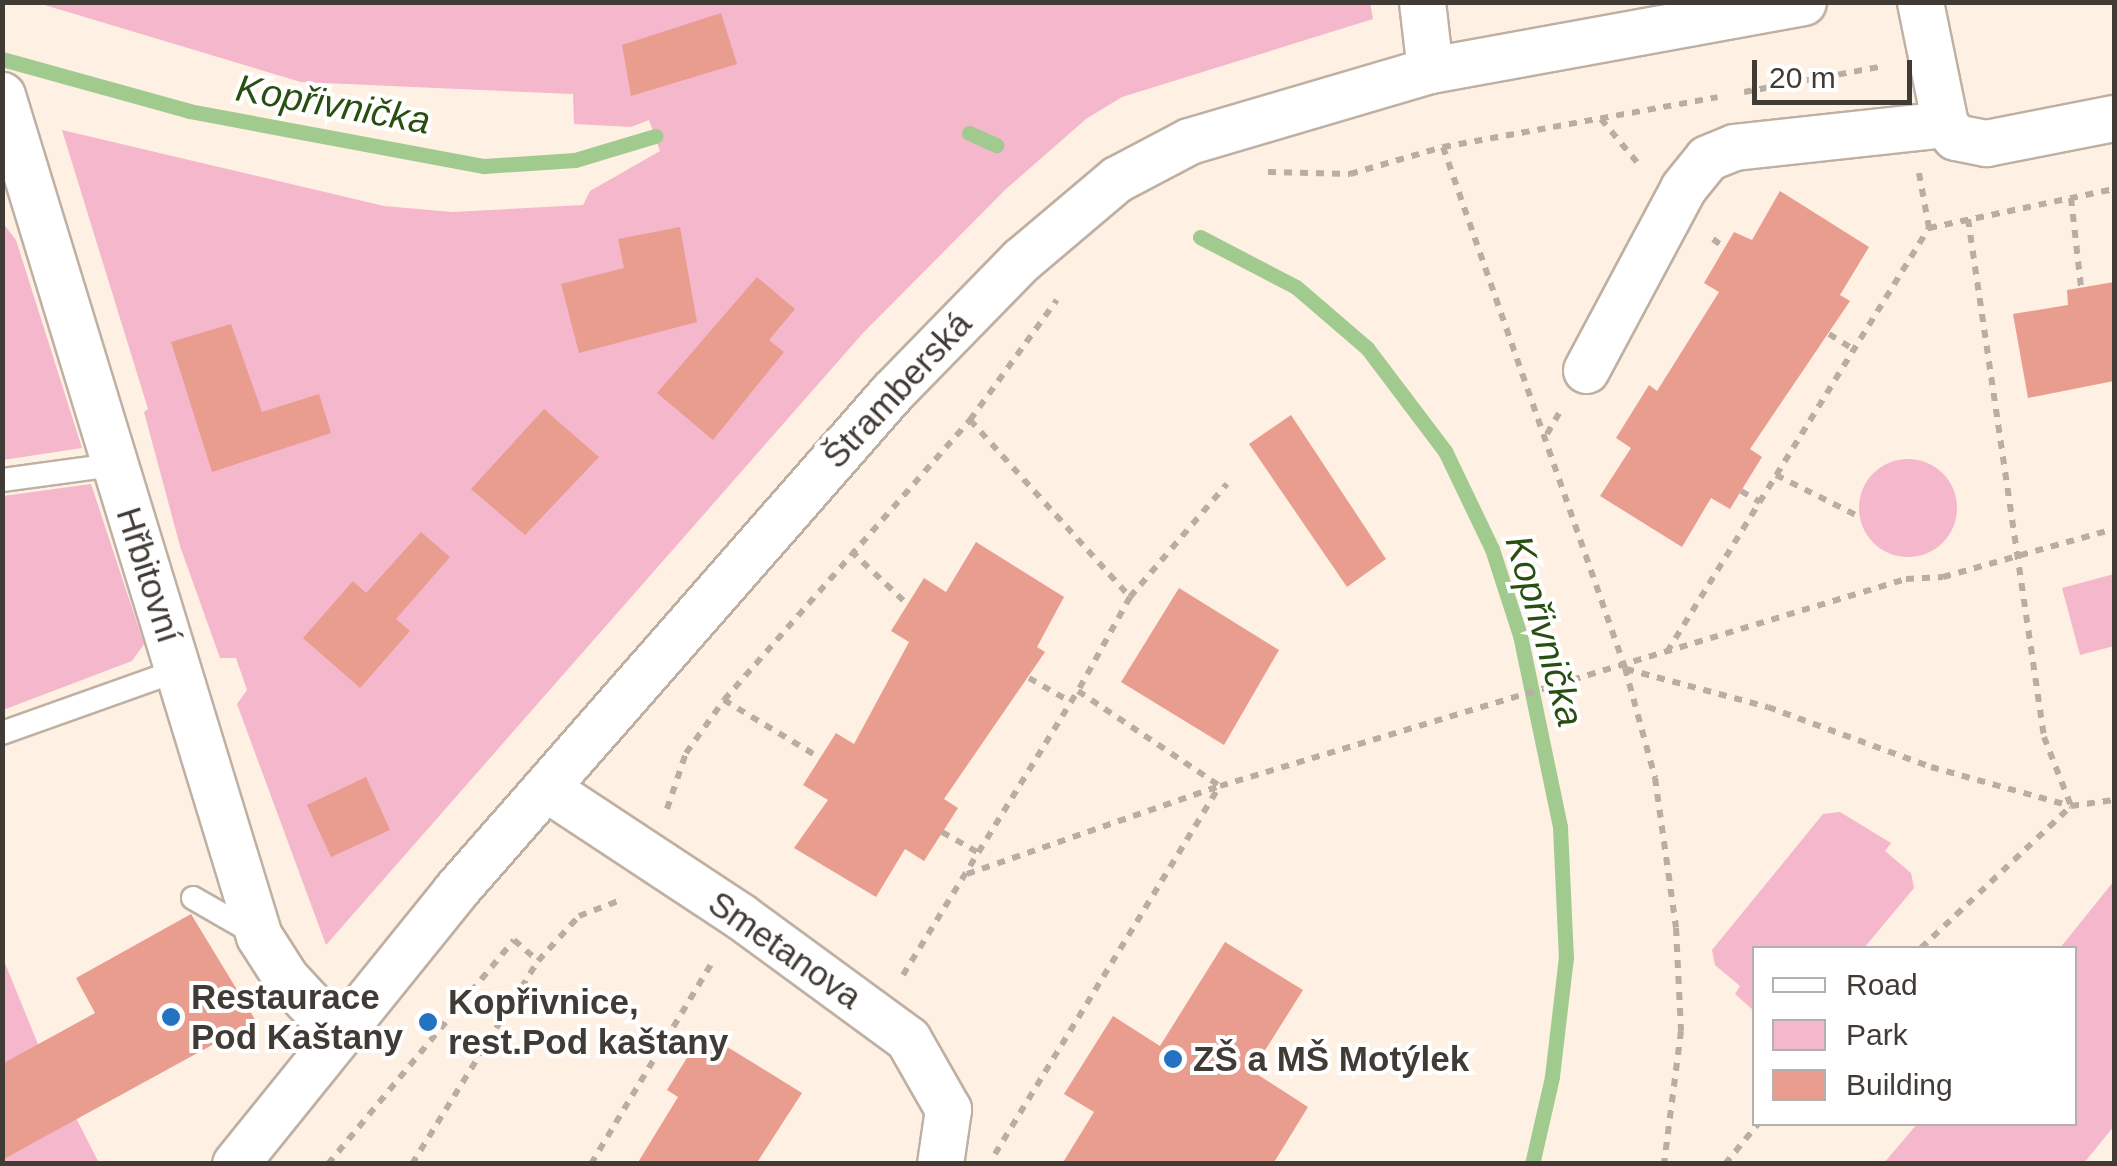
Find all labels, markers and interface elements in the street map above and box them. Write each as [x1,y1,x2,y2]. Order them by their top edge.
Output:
scale bar [1757,40,1917,102]
text: 20 m [1769,61,1836,94]
water label: Kopřivnička [232,65,434,145]
street label: Štramberská [814,303,980,477]
street label: Hřbitovní [107,502,191,648]
water label: Kopřivnička [1495,530,1593,732]
street label: Smetanova [700,882,870,1018]
legend [1752,946,2077,1126]
text: Road [1846,968,1918,1001]
place label: Restaurace Pod Kaštany [191,976,403,1058]
place label: Kopřivnice, rest.Pod kaštany [448,981,728,1063]
marker: Restaurace Pod Kaštany [160,1006,182,1028]
marker: Kopřivnice, rest.Pod kaštany [417,1011,439,1033]
text: Park [1846,1018,1908,1051]
place label: ZŠ a MŠ Motýlek [1193,1038,1469,1080]
marker: ZŠ a MŠ Motýlek [1162,1048,1184,1070]
text: Building [1846,1068,1953,1101]

